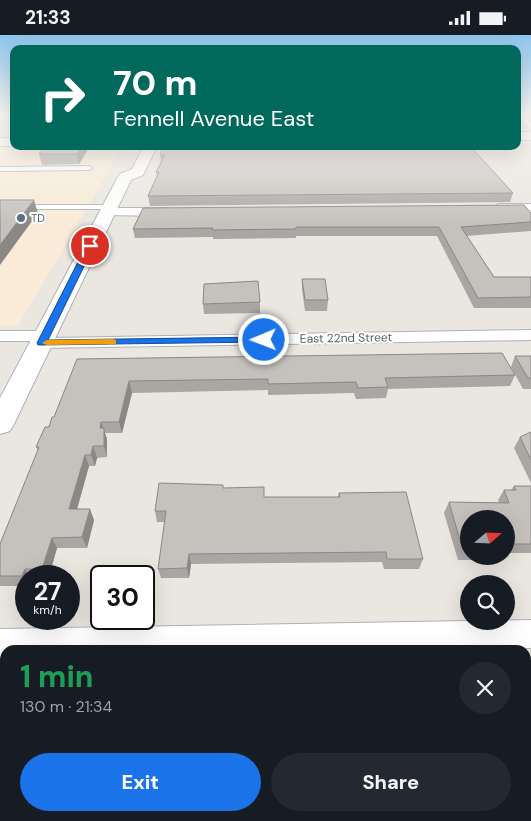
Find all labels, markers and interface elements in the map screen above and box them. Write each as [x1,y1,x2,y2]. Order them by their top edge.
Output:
text: 21:33 [25,5,71,30]
text: 70 m [113,60,197,106]
icon: right [30,65,95,130]
text: Fennell Avenue East [113,104,314,133]
place label: TD [31,211,45,225]
marker: TD [15,212,27,224]
pin [69,225,111,267]
icon: arrive [76,232,104,260]
position arrow [237,313,289,365]
street label: East 22nd Street [300,329,393,347]
north arrow [460,510,515,565]
map controls [460,510,515,630]
speed limit sign: 30 [90,565,155,630]
text: 27 [34,575,61,608]
button: search [460,575,515,630]
text: km/h [33,602,62,618]
text: 1 min [20,657,93,696]
button: close [459,662,511,714]
text: 130 m · 21:34 [20,696,112,717]
button: Exit [20,753,261,811]
button: Share [271,753,511,811]

